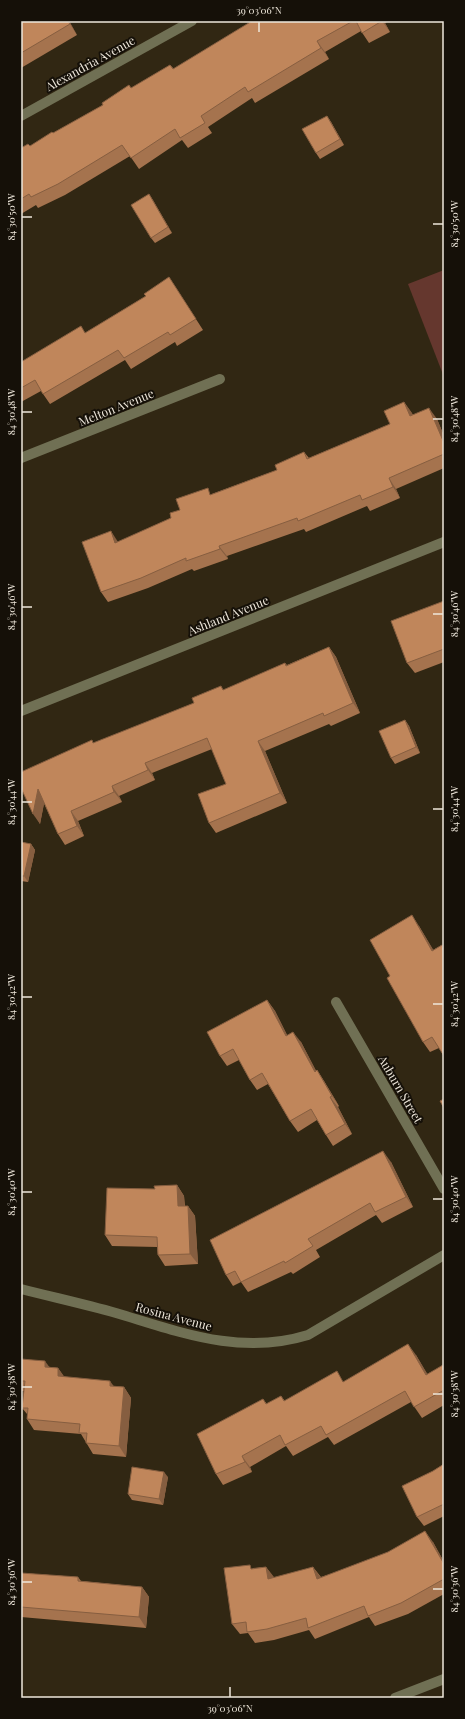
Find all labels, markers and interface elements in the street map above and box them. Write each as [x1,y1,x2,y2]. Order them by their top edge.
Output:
text: 39°03'06"N [236,3,282,17]
street label: Alexandria Avenue [42,32,138,95]
text: 84°30'50"W [4,192,18,241]
text: 84°30'50"W [447,199,461,248]
street label: Melton Avenue [76,385,156,429]
text: 84°30'48"W [4,388,18,435]
text: 84°30'48"W [447,395,461,442]
text: 84°30'46"W [4,583,18,630]
text: 84°30'46"W [447,590,461,637]
street label: Ashland Avenue [184,592,271,639]
text: 84°30'44"W [4,778,18,825]
text: 84°30'44"W [447,785,461,832]
text: 84°30'42"W [4,973,18,1020]
text: 84°30'42"W [447,980,461,1027]
street label: Auburn Street [375,1051,427,1126]
text: 84°30'40"W [4,1167,18,1216]
text: 84°30'40"W [447,1174,461,1223]
street label: Rosina Avenue [134,1298,214,1334]
text: 84°30'38"W [4,1363,18,1410]
text: 84°30'38"W [447,1370,461,1417]
text: 84°30'36"W [4,1558,18,1605]
text: 84°30'36"W [447,1565,461,1612]
text: 39°03'06"N [207,1701,253,1715]

